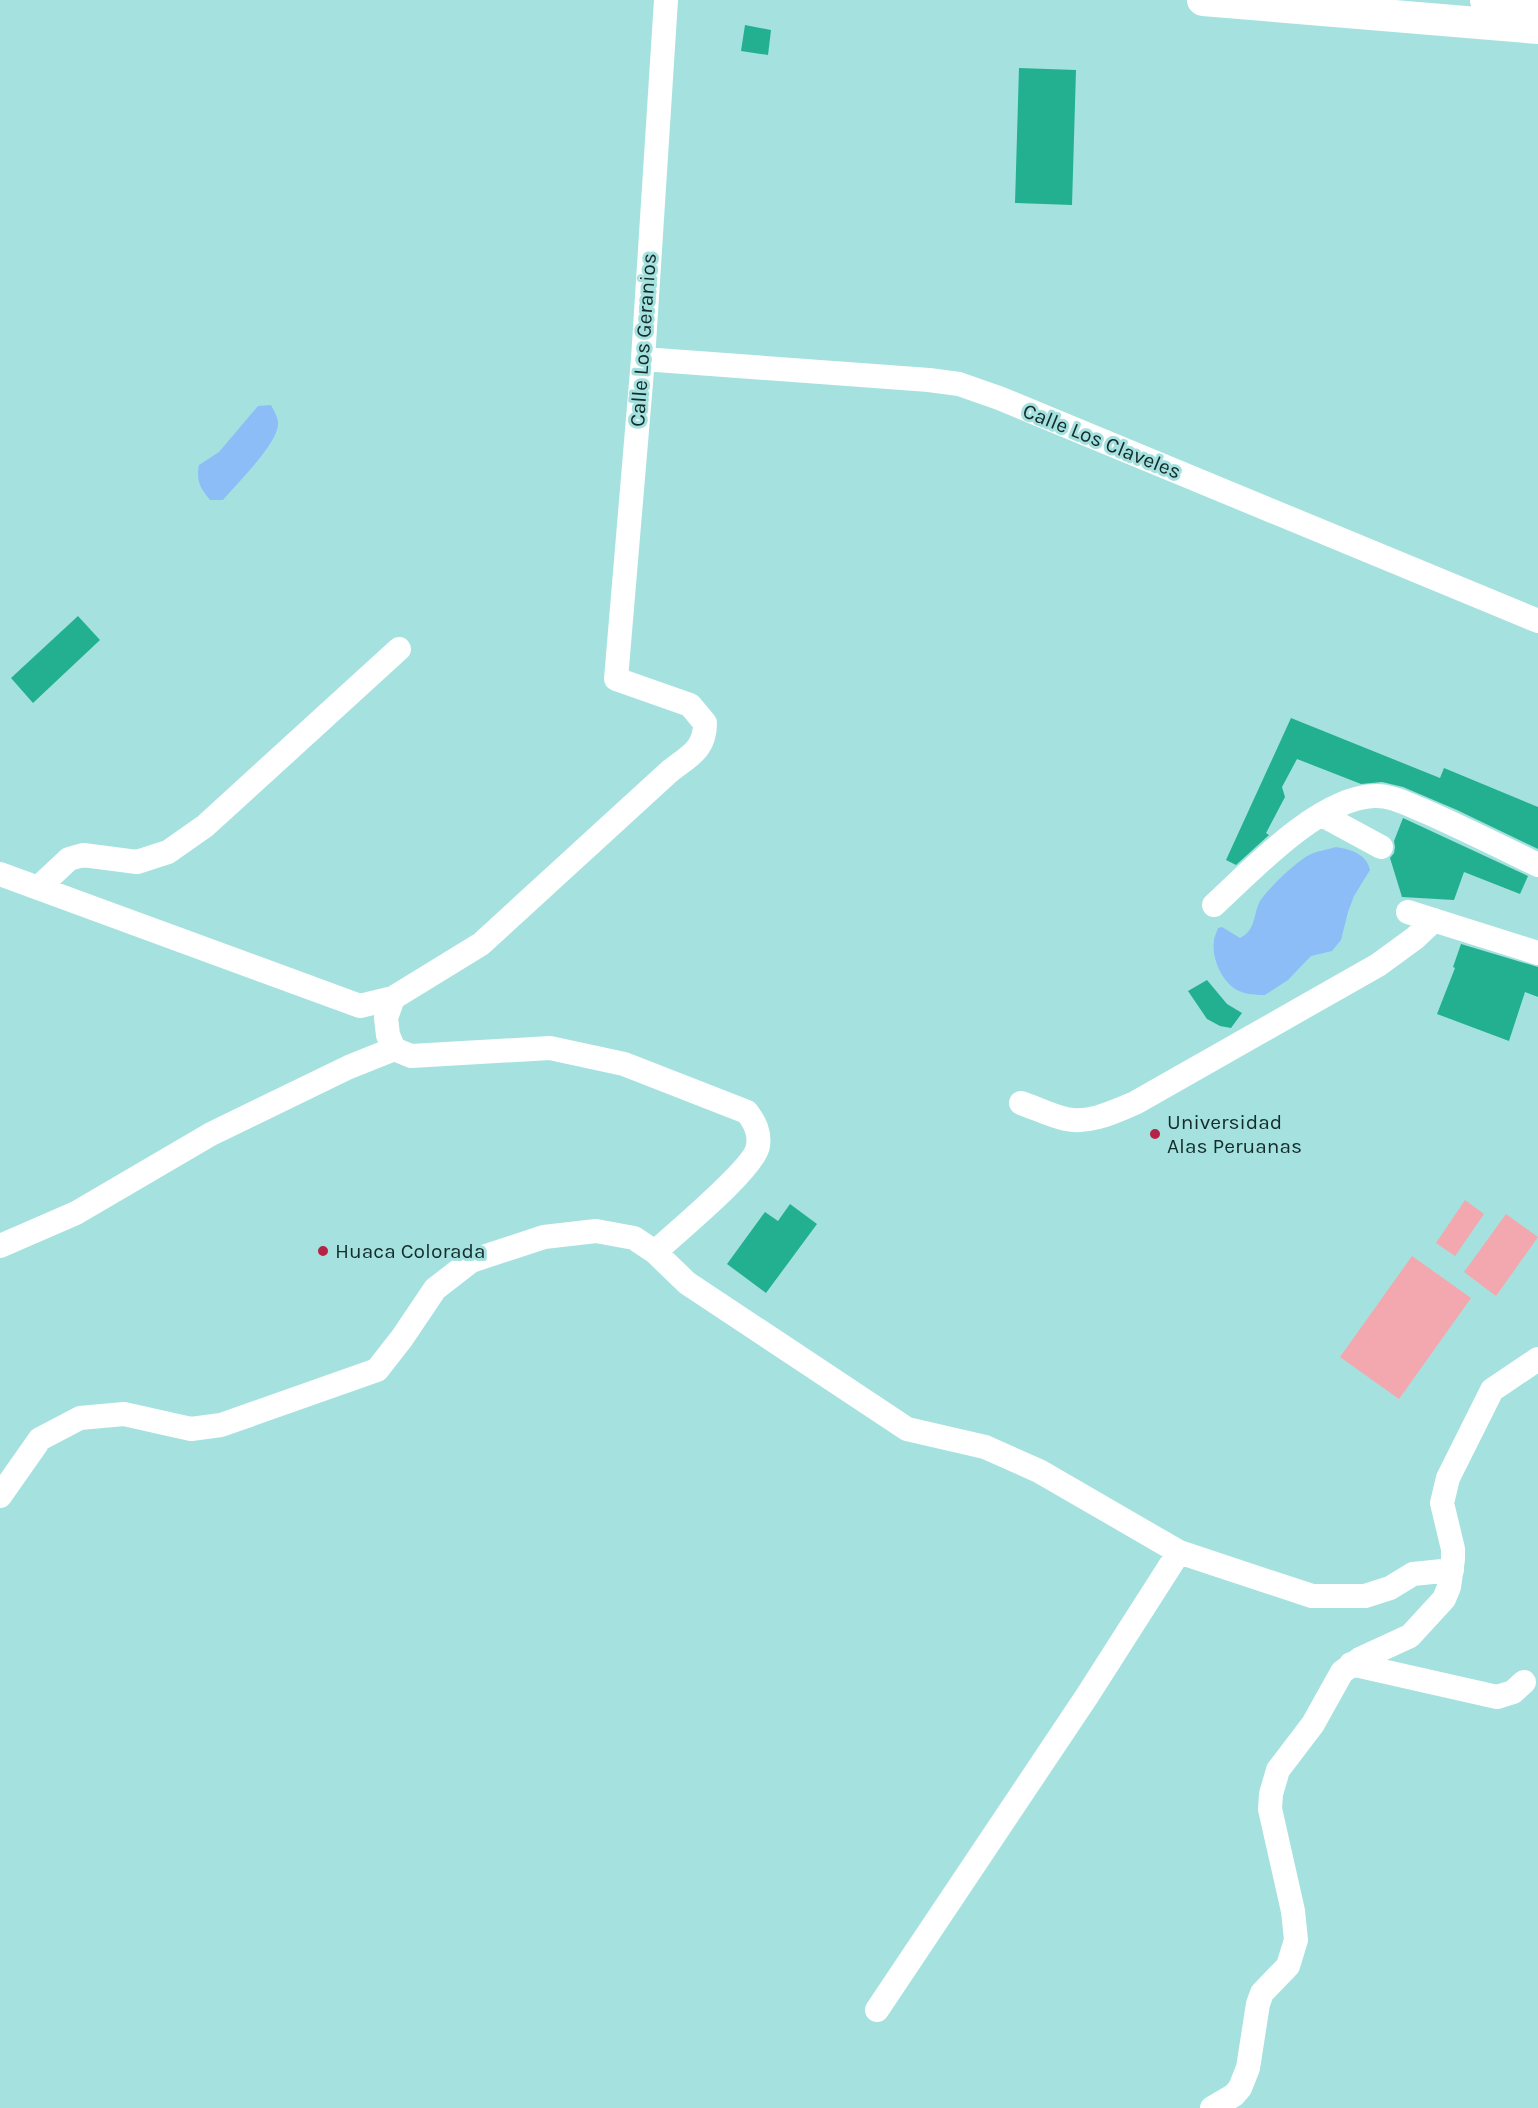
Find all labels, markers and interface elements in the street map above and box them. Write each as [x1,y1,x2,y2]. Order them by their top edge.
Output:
street label: Calle Los Geranios [625,252,661,428]
street label: Calle Los Claveles [1019,398,1185,484]
place label: Universidad Alas Peruanas [1167,1110,1302,1158]
marker: Universidad Alas Peruanas [1148,1127,1162,1141]
place label: Huaca Colorada [335,1239,486,1263]
marker: Huaca Colorada [316,1244,330,1258]

